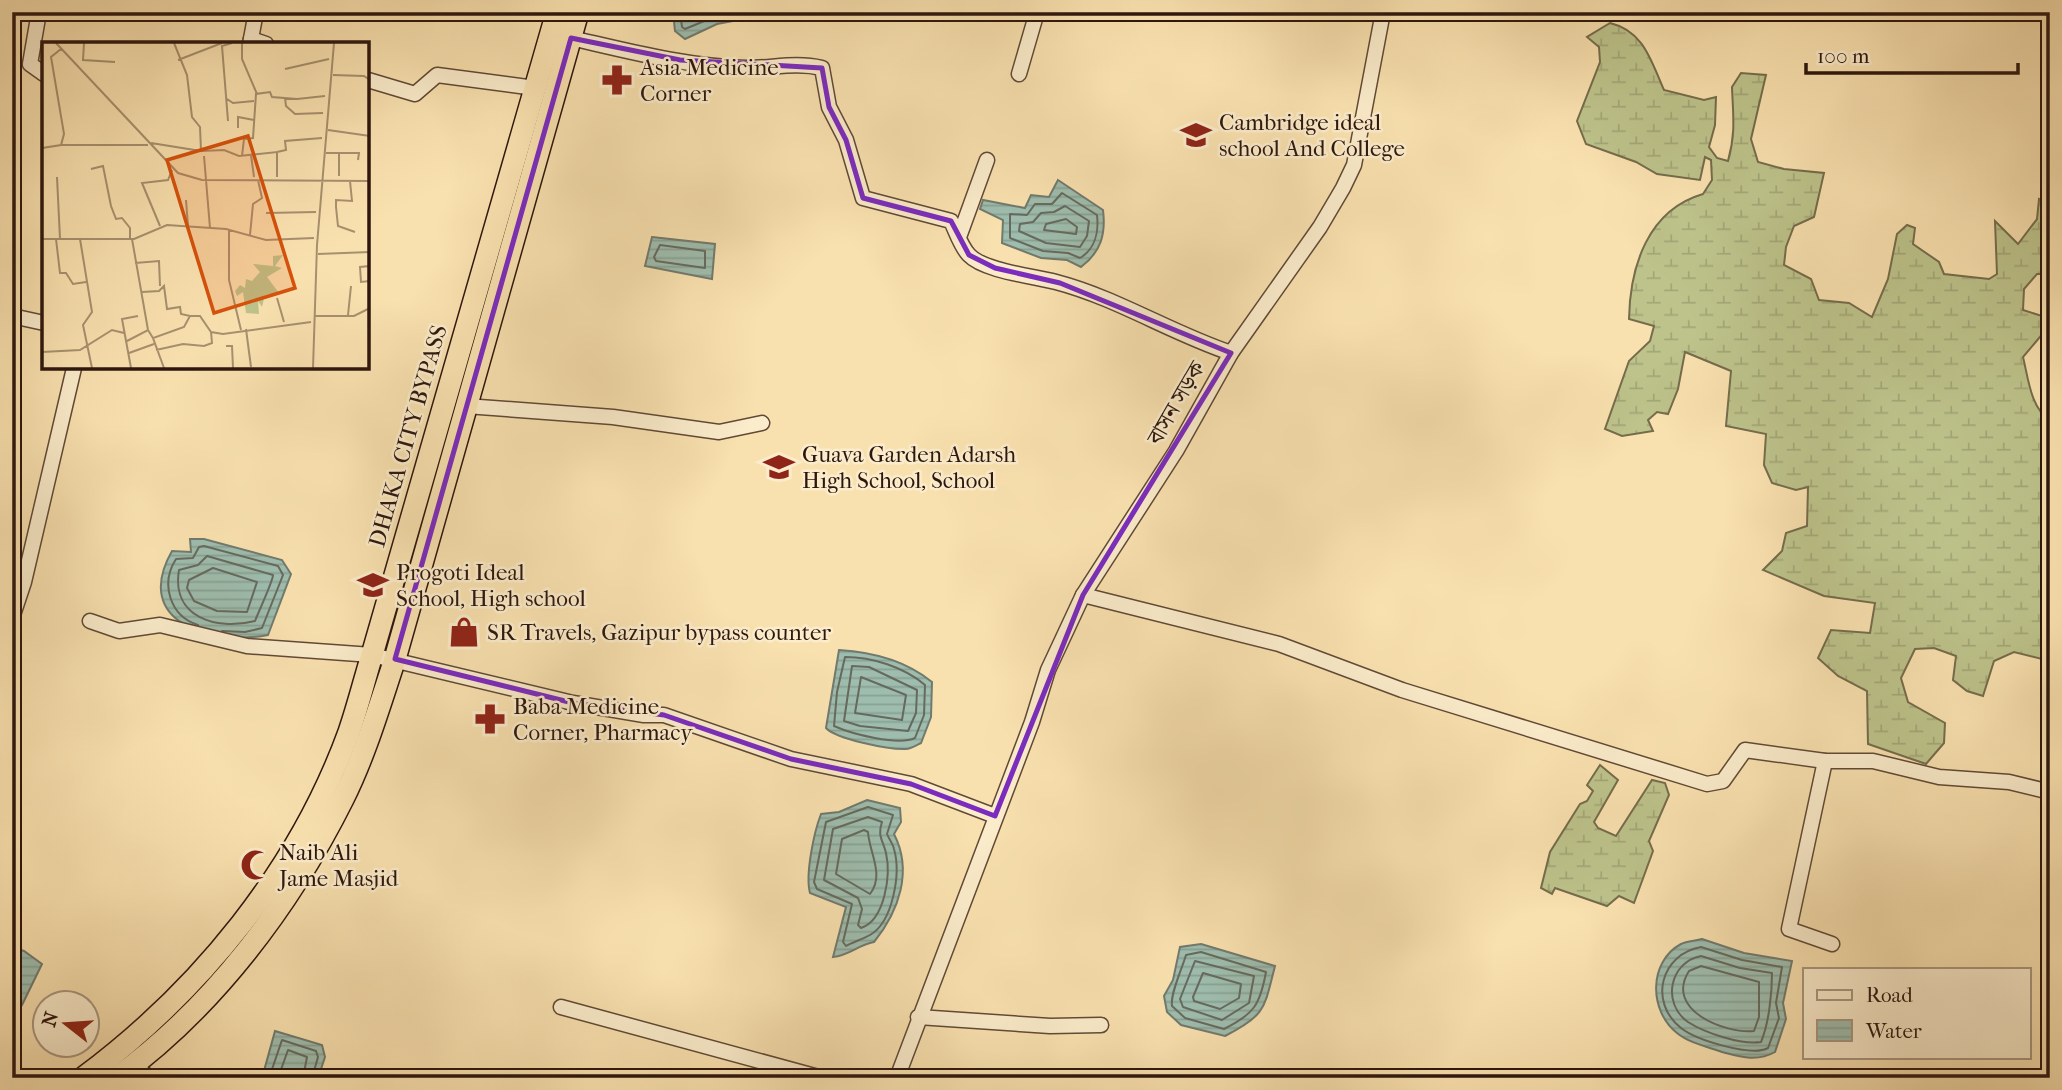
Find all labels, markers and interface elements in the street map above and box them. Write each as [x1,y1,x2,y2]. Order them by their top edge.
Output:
scale bar [1806,32,2018,76]
inset map [42,42,369,369]
text: 100 m [1817,44,1870,68]
place label: Asia Medicine Corner [639,54,779,107]
pharmacy icon: Asia Medicine Corner [600,63,634,97]
place label: Cambridge ideal school And College [1219,109,1405,162]
school or university icon: Cambridge ideal school And College [1179,118,1213,152]
street label: DHAKA CITY BYPASS [363,322,453,550]
street label: বাসন সড়ক [1141,356,1211,450]
place label: Guava Garden Adarsh High School, School [802,441,1016,494]
school or university icon: Guava Garden Adarsh High School, School [762,450,796,484]
place label: Progoti Ideal School, High school [396,559,586,612]
school or university icon: Progoti Ideal School, High school [356,568,390,602]
shop icon: SR Travels, Gazipur bypass counter [447,615,481,649]
place label: SR Travels, Gazipur bypass counter [487,619,831,646]
place label: Baba Medicine Corner, Pharmacy [513,693,693,746]
pharmacy icon: Baba Medicine Corner, Pharmacy [473,702,507,736]
place label: Naib Ali Jame Masjid [277,839,399,892]
mosque icon: Naib Ali Jame Masjid [239,848,273,882]
legend [1803,968,2030,1058]
text: Road [1866,983,1913,1007]
north arrow [32,988,102,1058]
text: N [38,1009,63,1029]
text: Water [1865,1019,1922,1043]

